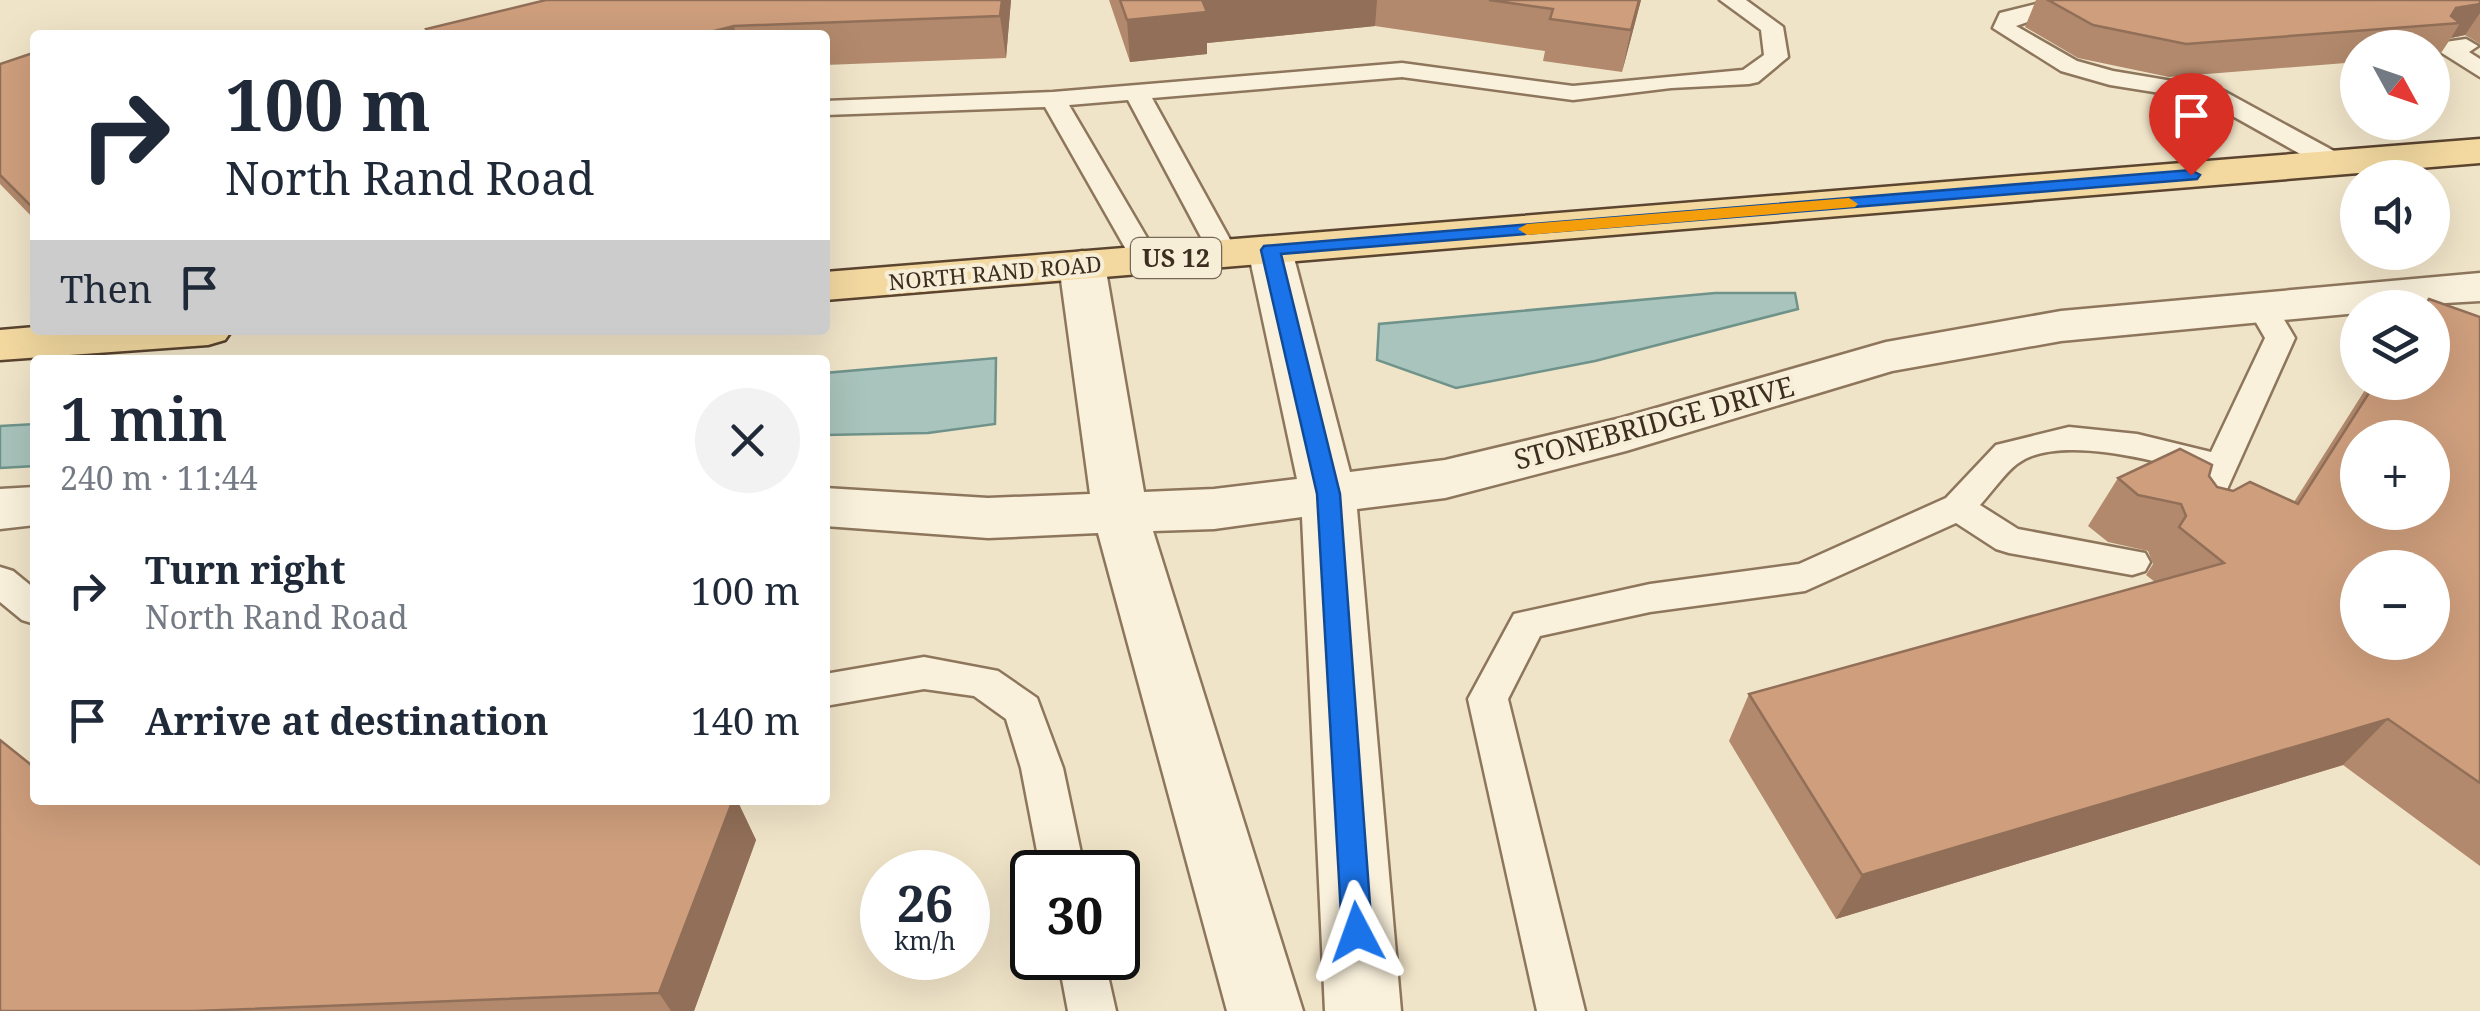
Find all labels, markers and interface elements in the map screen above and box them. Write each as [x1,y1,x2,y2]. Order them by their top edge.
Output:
north arrow [2340,30,2450,140]
map controls [2340,30,2450,660]
text: 100 m [225,56,431,152]
icon: right [60,70,190,200]
pin [2149,73,2234,176]
icon: arrive [2164,88,2219,143]
text: North Rand Road [225,147,594,208]
button: sound [2340,160,2450,270]
road number: US 12 [1131,238,1221,278]
street label: NORTH RAND ROAD [887,248,1103,296]
icon: arrive [172,260,227,315]
text: Then [60,262,152,314]
button: layers [2340,290,2450,400]
street label: STONEBRIDGE DRIVE [1510,366,1798,478]
text: 1 min [60,377,228,459]
button: close [695,388,800,493]
button: + [2340,420,2450,530]
text: 240 m · 11:44 [60,456,258,499]
text: Turn right [145,543,346,595]
button: − [2340,550,2450,660]
icon: right [60,563,115,618]
text: 100 m [690,564,800,616]
text: North Rand Road [145,595,408,638]
icon: arrive [60,693,115,748]
text: Arrive at destination [145,694,549,746]
text: 140 m [690,694,800,746]
speed limit sign: 30 [1010,850,1140,980]
text: 26 [897,869,953,937]
position arrow [1305,880,1409,984]
text: km/h [894,923,956,957]

